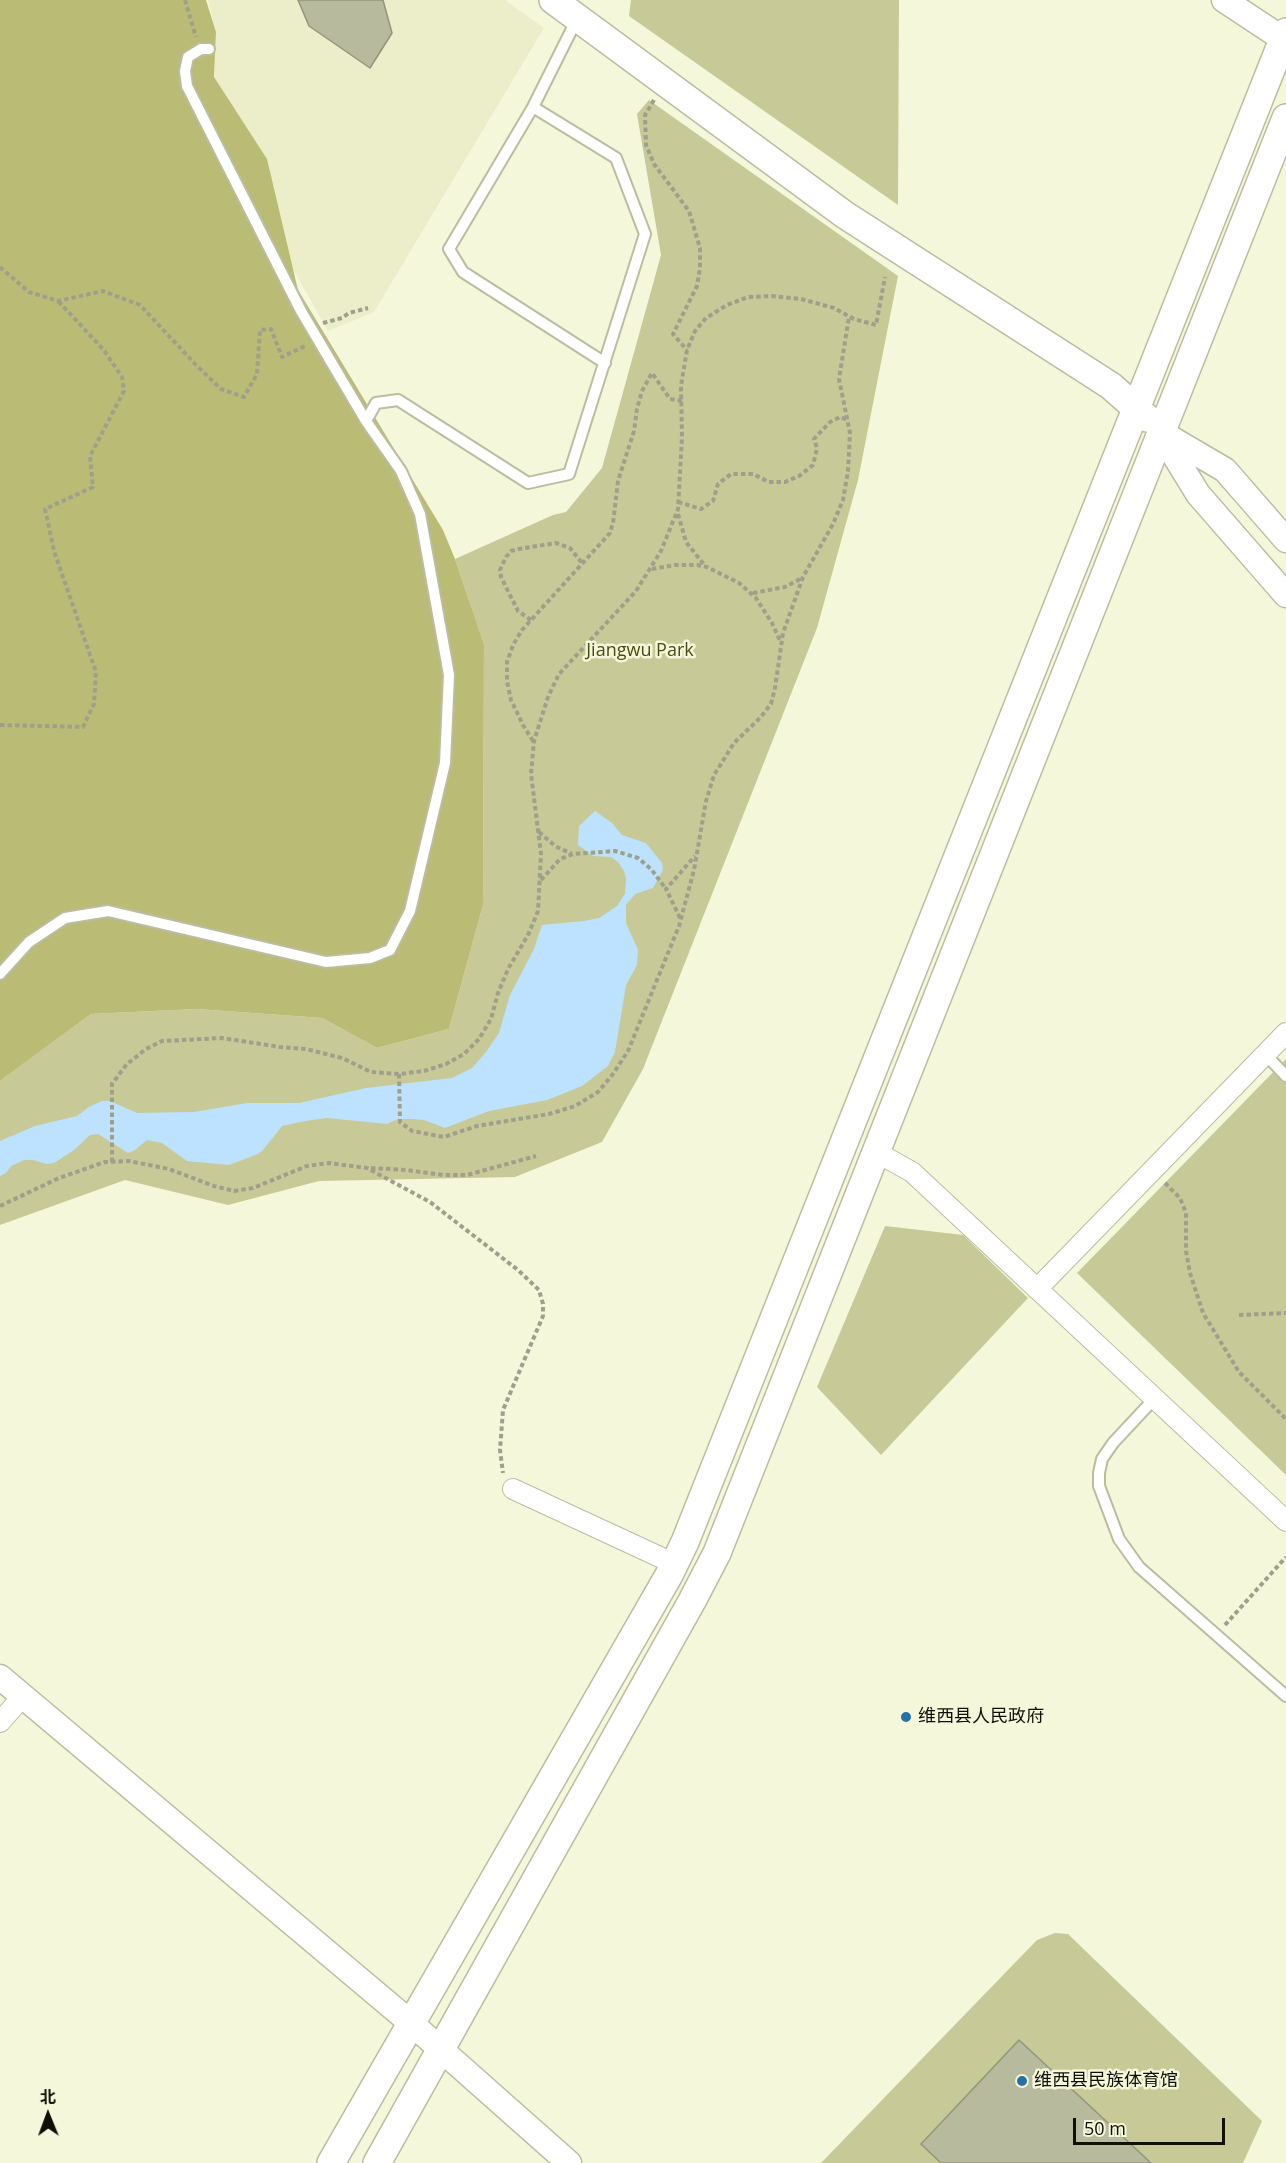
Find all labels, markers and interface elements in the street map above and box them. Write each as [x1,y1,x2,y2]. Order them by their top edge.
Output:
park label: Jiangwu Park [586,640,694,662]
place label: 维西县人民政府 [918,1706,1044,1728]
marker: 维西县人民政府 [899,1710,913,1724]
place label: 维西县民族体育馆 [1034,2070,1178,2092]
marker: 维西县民族体育馆 [1015,2074,1029,2088]
north arrow [18,2085,78,2145]
text: 北 [39,2086,56,2108]
scale bar [1076,2106,1228,2144]
text: 50 m [1084,2116,1126,2140]

